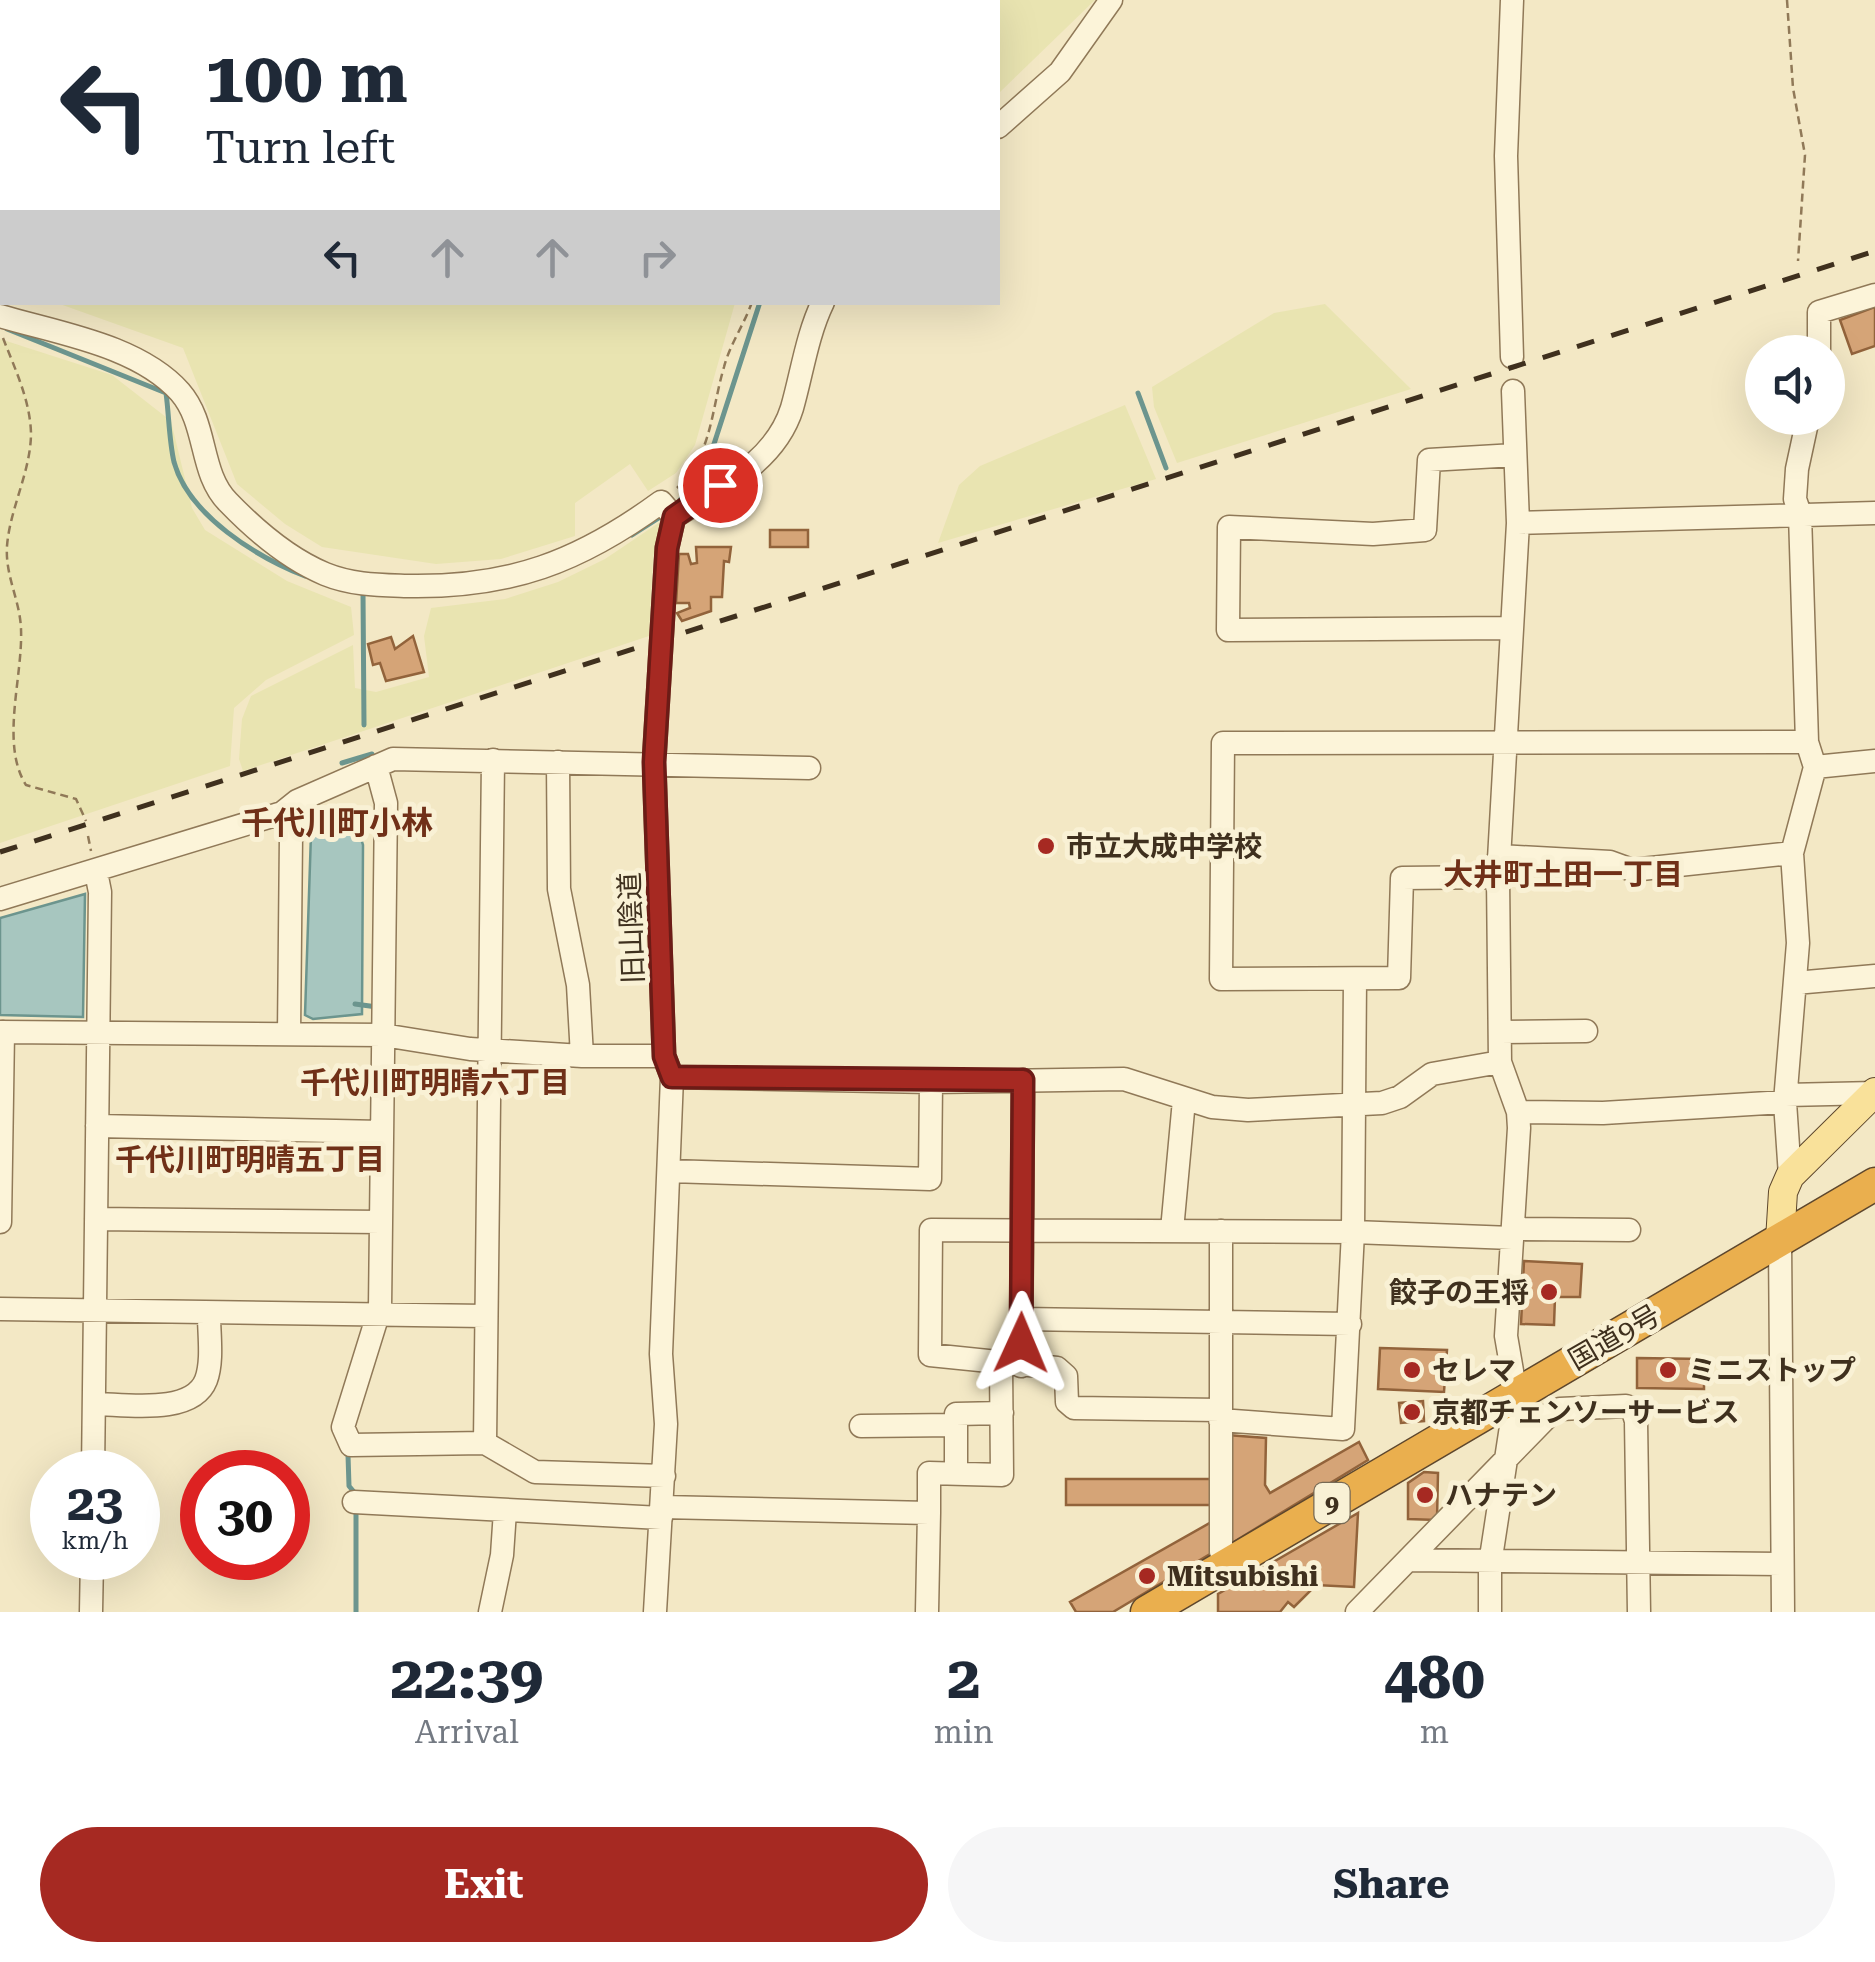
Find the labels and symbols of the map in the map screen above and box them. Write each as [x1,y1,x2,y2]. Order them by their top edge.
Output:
pin [678,443,763,528]
district label: 千代川町小林 [241,804,433,842]
place label: 市立大成中学校 [1066,830,1262,863]
marker: 市立大成中学校 [1035,835,1057,857]
district label: 大井町土田一丁目 [1443,857,1683,892]
street label: 旧山陰道 [613,871,650,985]
district label: 千代川町明晴六丁目 [300,1065,570,1100]
district label: 千代川町明晴五丁目 [115,1142,385,1177]
place label: 餃子の王将 [1389,1276,1529,1309]
marker: 餃子の王将 [1538,1281,1560,1303]
position arrow [969,1291,1073,1395]
street label: 国道9号 [1563,1298,1666,1377]
place label: セレマ [1432,1354,1516,1387]
place label: ミニストップ [1688,1354,1856,1387]
marker: セレマ [1401,1359,1423,1381]
marker: ミニストップ [1657,1359,1679,1381]
place label: 京都チェンソーサービス [1432,1396,1739,1429]
marker: 京都チェンソーサービス [1401,1401,1423,1423]
speed limit sign: 30 [180,1450,310,1580]
place label: ハナテン [1445,1479,1557,1512]
road number: 9 [1314,1483,1350,1523]
marker: ハナテン [1414,1484,1436,1506]
place label: Mitsubishi [1167,1560,1318,1593]
marker: Mitsubishi [1136,1565,1158,1587]

